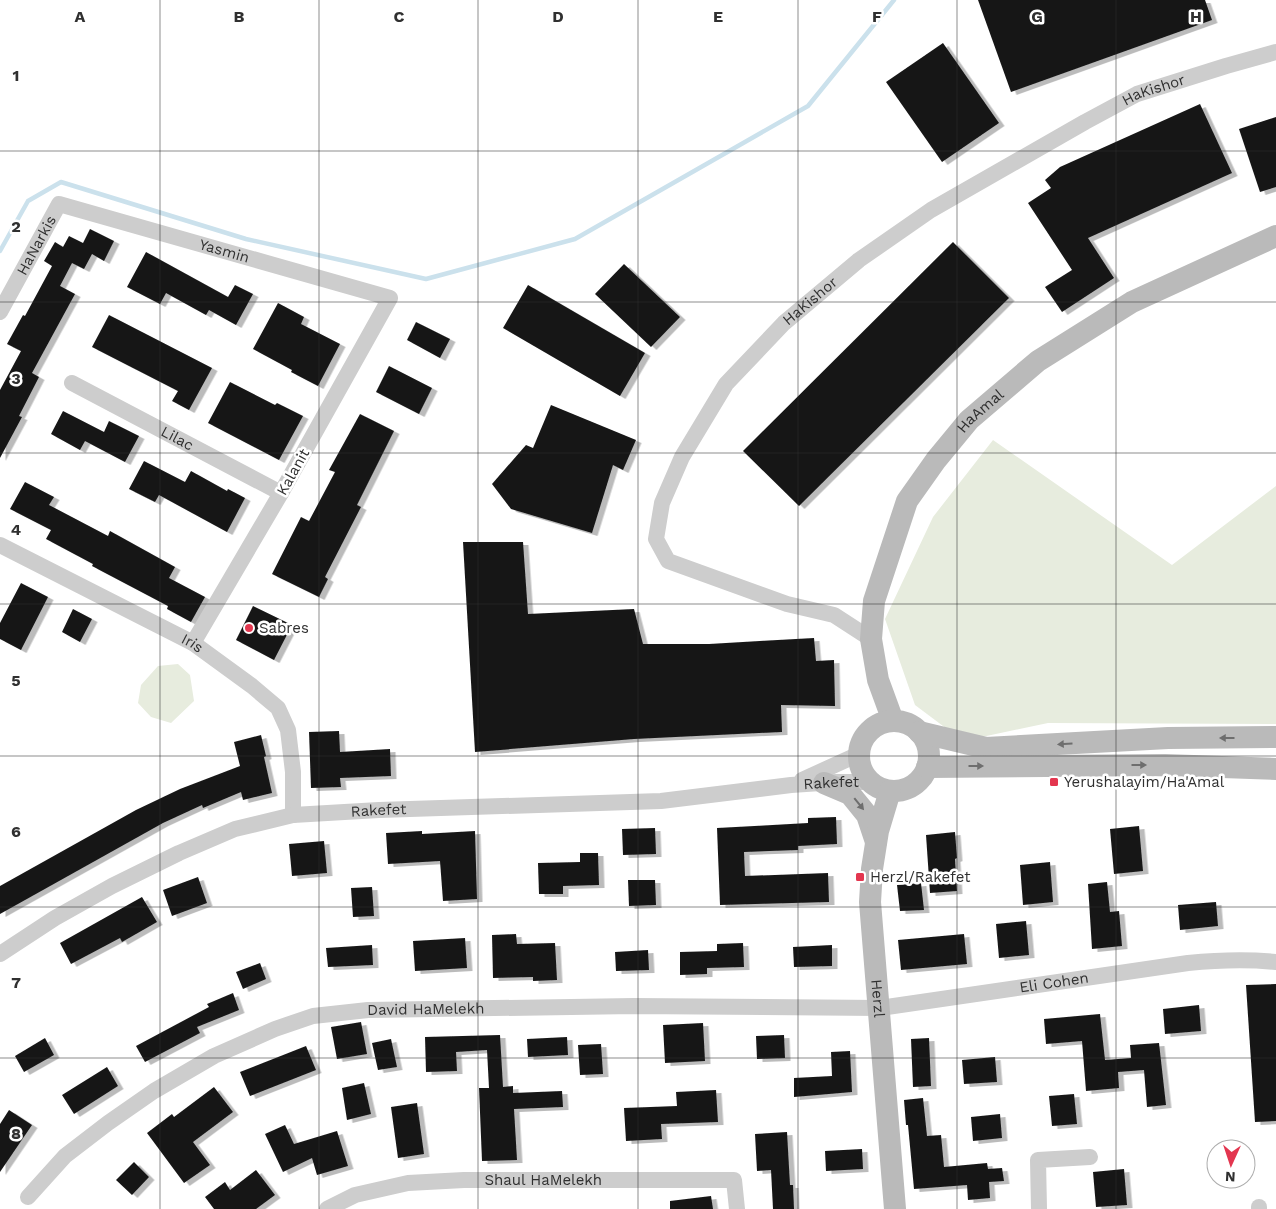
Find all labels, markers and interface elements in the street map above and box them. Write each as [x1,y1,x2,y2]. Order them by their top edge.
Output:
text: A [75,7,86,26]
text: B [234,7,245,26]
text: C [394,7,405,26]
text: D [552,7,564,26]
text: E [713,7,723,26]
text: F [872,7,882,26]
text: G [1031,7,1043,26]
text: H [1190,7,1202,26]
text: 1 [13,66,19,85]
street label: HaKishor [1119,70,1187,109]
street label: HaNarkis [13,212,60,278]
text: 2 [11,217,21,236]
street label: Yasmin [197,235,252,267]
street label: HaKishor [779,273,841,329]
text: 3 [11,369,21,388]
street label: HaAmal [953,385,1008,437]
street label: Lilac [158,422,197,454]
street label: Kalanit [273,445,314,499]
text: 4 [11,520,21,539]
place label: Sabres [259,619,309,637]
marker: Sabres [243,622,255,634]
street label: Iris [179,630,207,657]
text: 5 [11,671,21,690]
one-way arrow [1219,734,1235,742]
one-way arrow [1057,740,1073,748]
one-way arrow [1131,761,1147,769]
one-way arrow [968,762,984,770]
street label: Rakefet [803,773,860,793]
place label: Yerushalayim/Ha'Amal [1064,773,1225,791]
marker: Yerushalayim/Ha'Amal [1048,776,1060,788]
one-way arrow [853,798,864,811]
street label: Rakefet [350,800,407,821]
text: 6 [11,822,21,841]
place label: Herzl/Rakefet [870,868,971,886]
marker: Herzl/Rakefet [854,871,866,883]
street label: Eli Cohen [1018,969,1090,997]
text: 7 [11,973,21,992]
street label: Herzl [867,979,888,1019]
street label: David HaMelekh [367,999,485,1019]
text: 8 [11,1124,21,1143]
north arrow [1206,1139,1256,1189]
text: N [1225,1169,1236,1185]
street label: Shaul HaMelekh [484,1171,602,1189]

